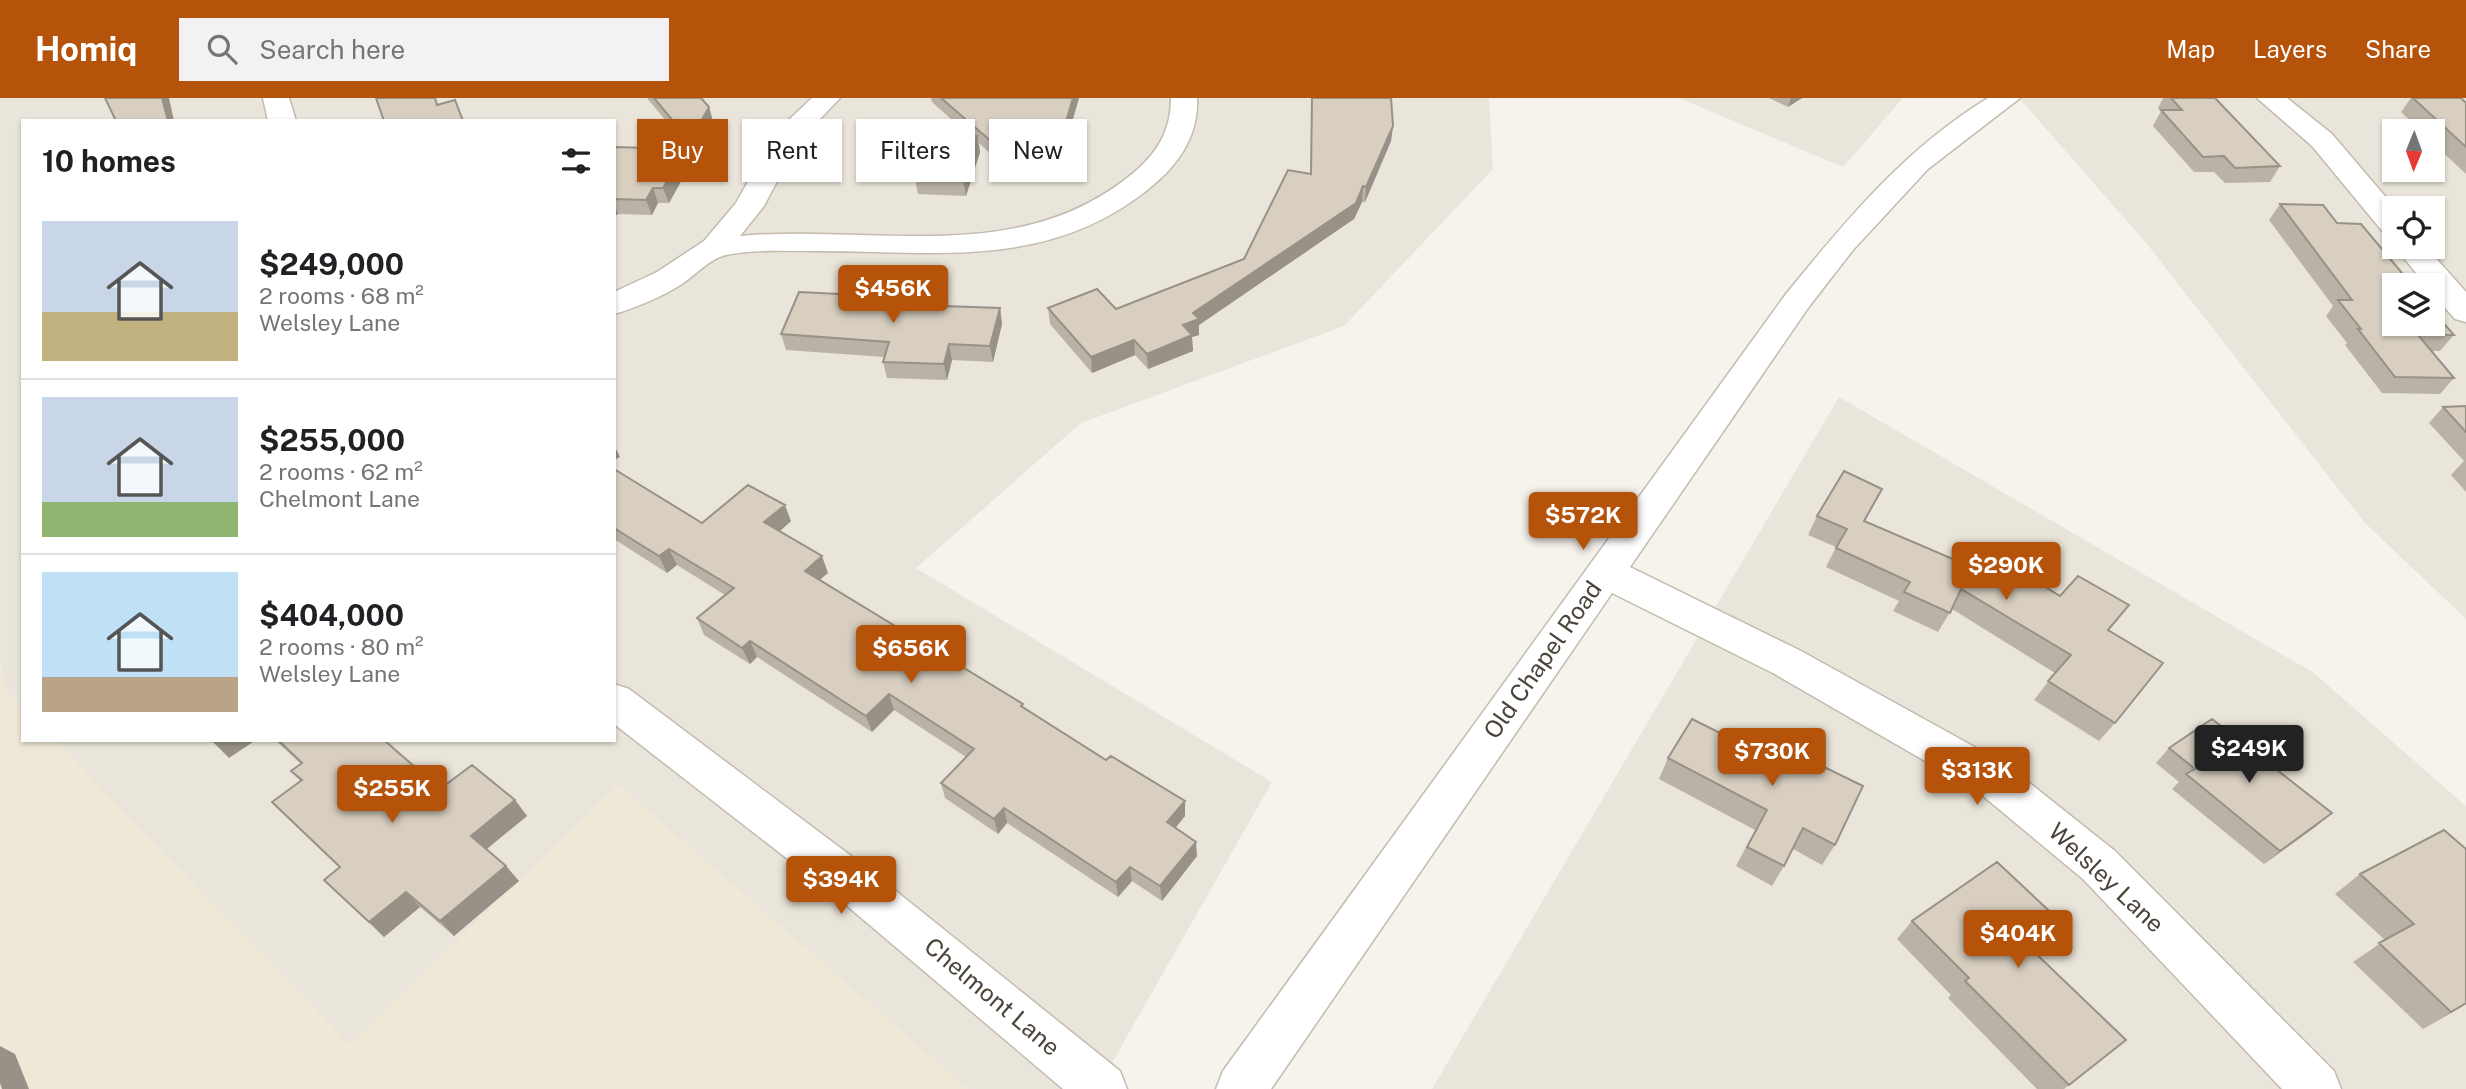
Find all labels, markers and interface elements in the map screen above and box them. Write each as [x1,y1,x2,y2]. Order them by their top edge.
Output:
search box [179,18,669,81]
text: Homiq [35,30,137,68]
icon: search [203,30,241,68]
text: Search here [259,34,405,65]
text: Map [2166,35,2215,63]
text: Layers [2253,35,2327,63]
text: Share [2365,35,2431,63]
chip: Buy [637,119,728,182]
chip: Rent [742,119,842,182]
chip: Filters [856,119,975,182]
chip: New [989,119,1087,182]
north arrow [2382,119,2445,182]
map controls [2382,119,2445,336]
icon: filters [557,142,595,180]
text: 10 homes [42,143,176,179]
button: locate [2382,196,2445,259]
text: $249,000 [259,246,404,282]
icon: home [98,249,182,333]
pin: $456K [844,266,942,325]
button: layers [2382,273,2445,336]
text: $456K [854,274,932,301]
text: 2 rooms · 68 m² [259,282,424,309]
text: Welsley Lane [259,309,400,336]
text: $255,000 [259,422,405,458]
icon: home [98,425,182,509]
text: 2 rooms · 62 m² [259,458,423,485]
text: Chelmont Lane [259,485,420,512]
pin: $572K [1534,492,1632,552]
text: $572K [1545,501,1621,528]
pin: $290K [1957,542,2055,602]
text: $290K [1968,551,2044,578]
street label: Old Chapel Road [1477,575,1607,744]
text: $404,000 [259,597,404,633]
icon: home [98,600,182,684]
pin: $656K [862,626,960,685]
text: 2 rooms · 80 m² [259,633,424,660]
text: $656K [872,634,950,661]
text: Welsley Lane [259,660,400,687]
pin: $249K [2200,726,2298,785]
pin: $730K [1723,728,1821,788]
text: $249K [2211,734,2288,761]
text: $730K [1734,737,1810,764]
pin: $313K [1928,748,2026,807]
text: $313K [1941,756,2013,783]
pin: $255K [343,766,441,825]
text: $255K [353,774,431,801]
street label: Welsley Lane [2043,817,2170,938]
pin: $394K [792,856,890,916]
text: $394K [802,865,880,892]
pin: $404K [1969,910,2067,970]
text: $404K [1979,919,2057,946]
street label: Chelmont Lane [919,931,1066,1061]

